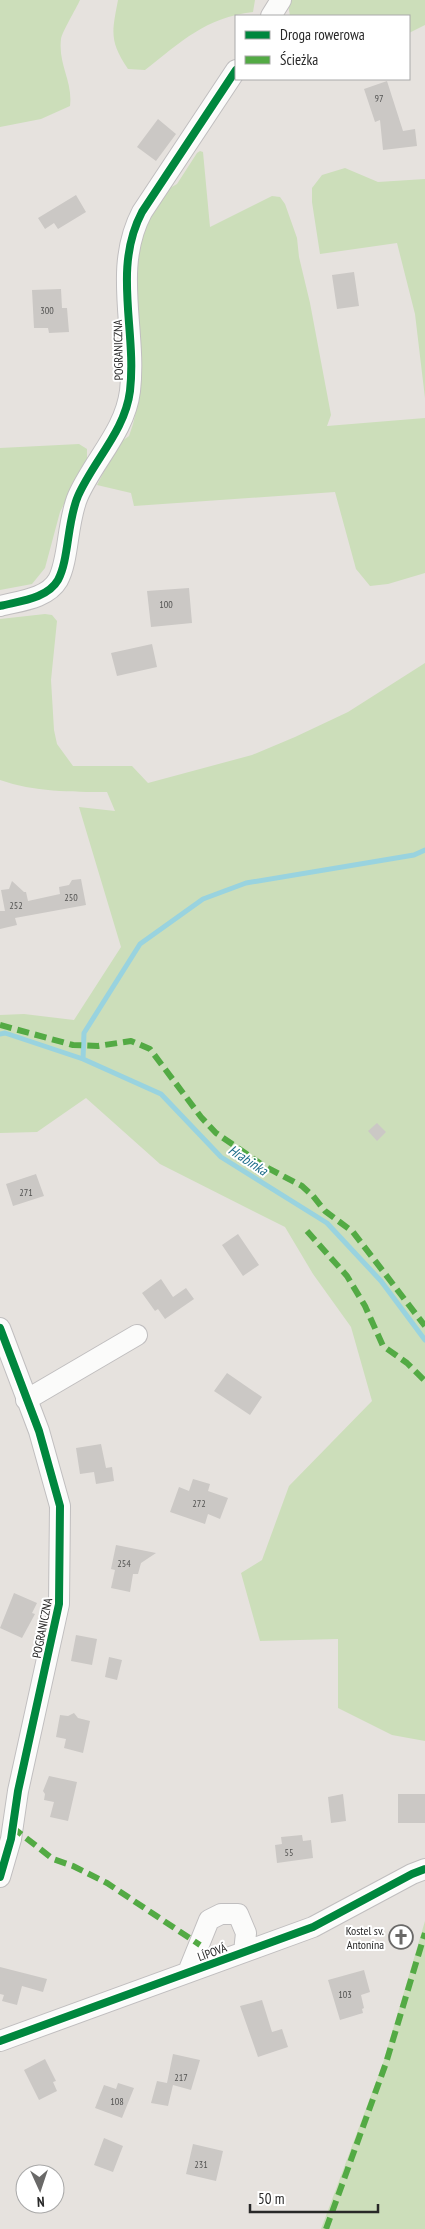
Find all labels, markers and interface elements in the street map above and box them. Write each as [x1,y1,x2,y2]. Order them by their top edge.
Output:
legend [235,15,410,80]
text: Droga rowerowa [280,25,365,44]
text: Ścieżka [280,50,318,69]
house number: 97 [375,92,384,105]
house number: 300 [40,304,54,317]
street label: POGRANICZNA [110,319,126,381]
house number: 100 [159,598,173,611]
house number: 250 [64,891,78,904]
house number: 252 [9,899,23,912]
water label: Hrabinka [225,1141,272,1180]
house number: 271 [19,1186,33,1199]
house number: 272 [192,1497,206,1510]
house number: 254 [117,1557,131,1570]
street label: POGRANICZNA [29,1596,55,1659]
house number: 55 [285,1846,294,1859]
place label: Kostel sv. Antonína [346,1923,384,1952]
church icon: Kostel sv. Antonína [388,1924,414,1950]
street label: LÍPOVÁ [195,1940,229,1964]
house number: 103 [338,1988,352,2001]
house number: 217 [174,2071,188,2084]
house number: 108 [110,2095,124,2108]
house number: 231 [194,2158,208,2171]
north arrow [15,2164,65,2214]
scale bar [250,2182,378,2214]
text: 50 m [258,2189,284,2208]
text: N [36,2193,45,2211]

